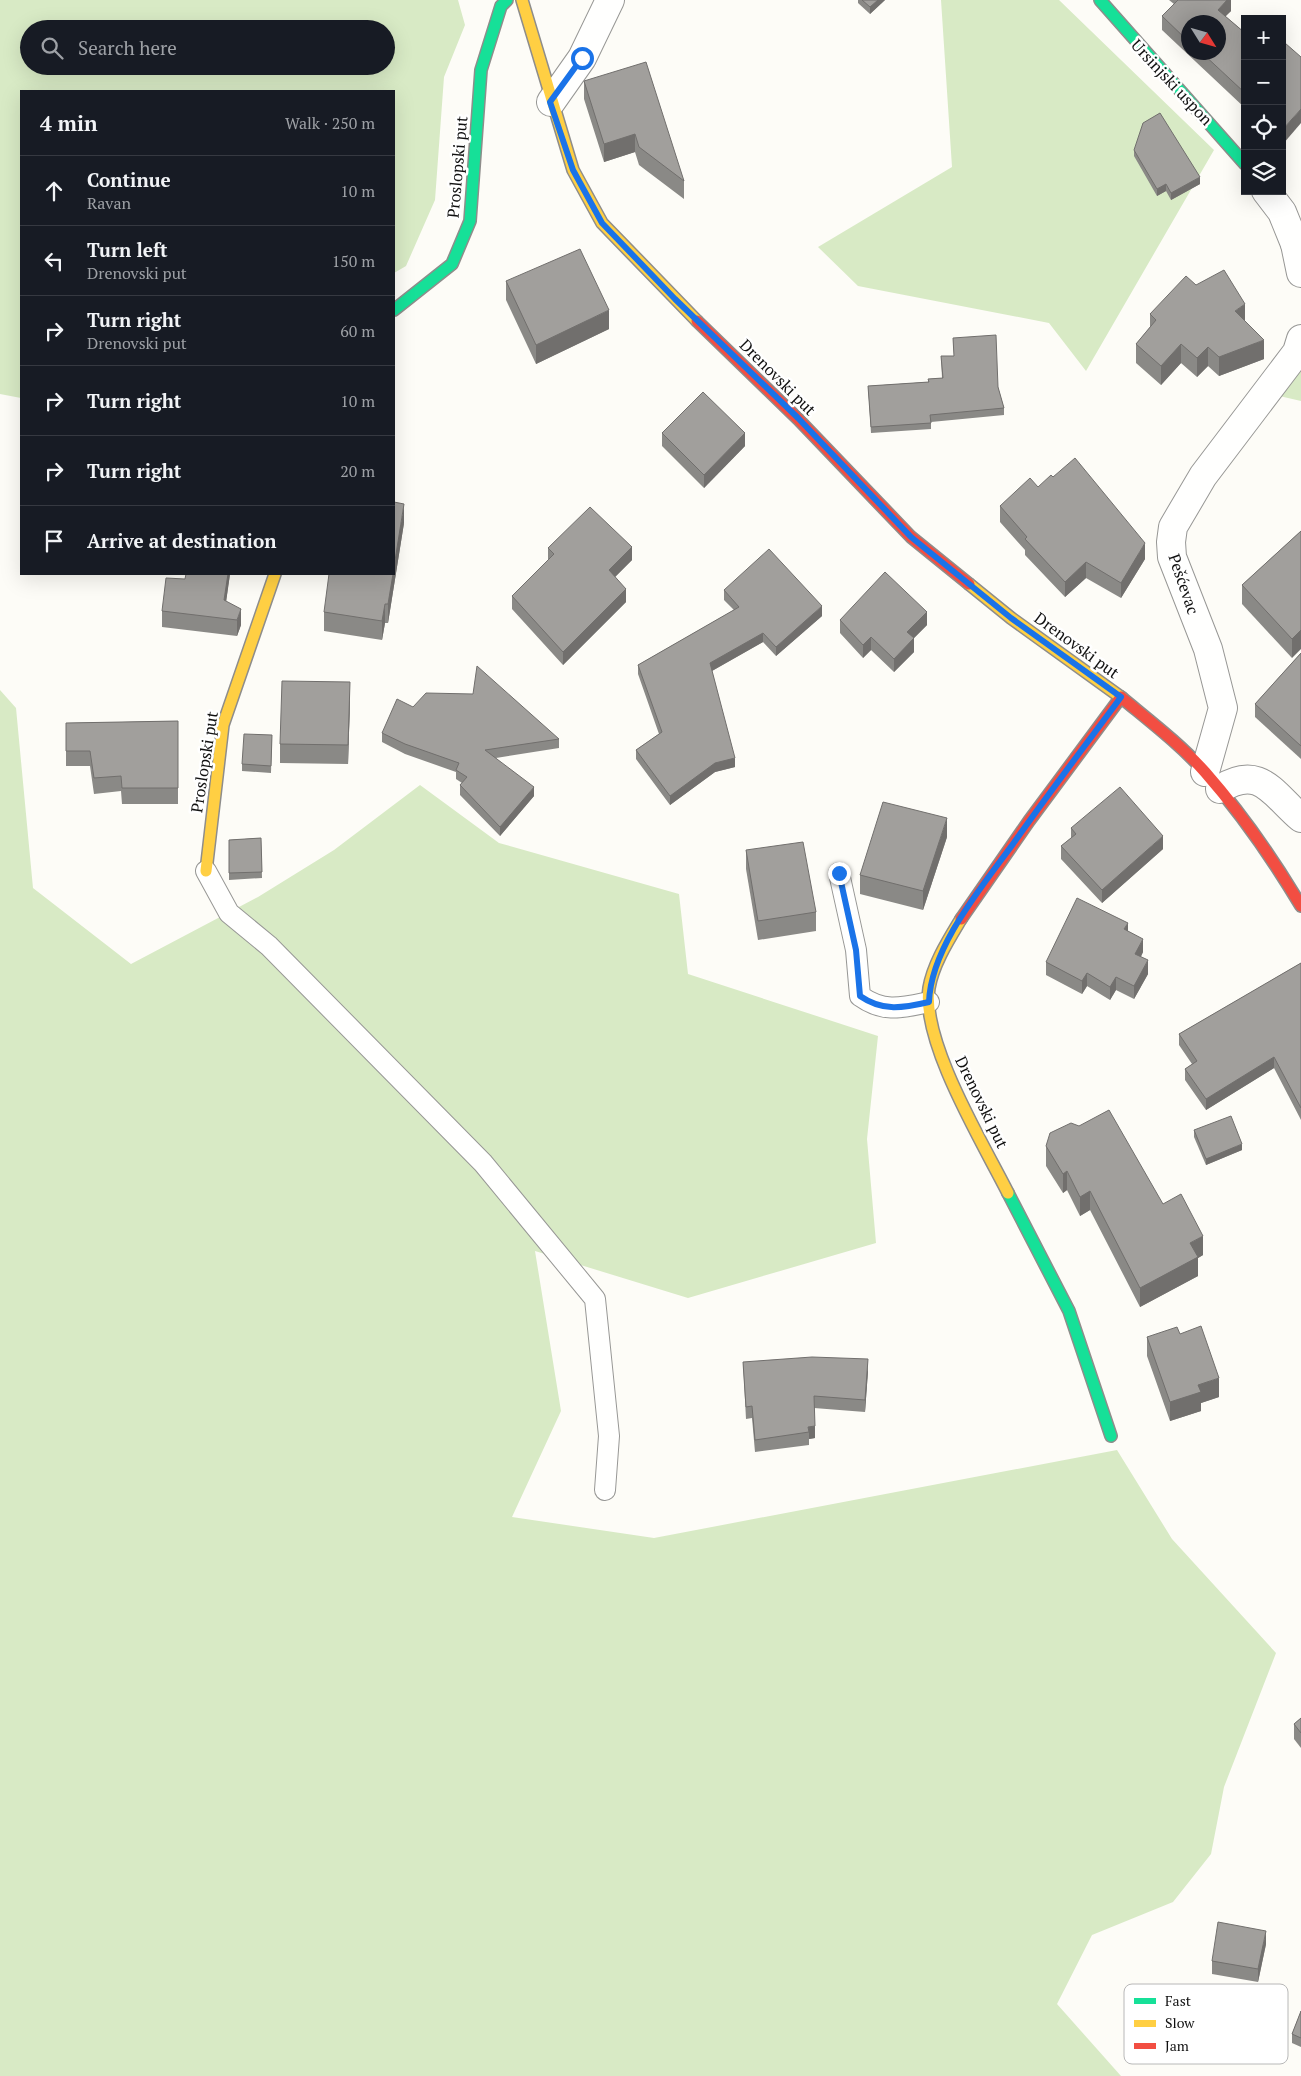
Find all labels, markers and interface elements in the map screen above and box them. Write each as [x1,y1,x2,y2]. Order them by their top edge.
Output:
north arrow [1181,15,1226,60]
map controls [1241,15,1286,195]
button: + [1241,15,1286,60]
search box [20,20,395,75]
icon: search [38,34,66,62]
street label: Ursinjski uspon [1126,34,1218,130]
text: Search here [78,35,177,60]
route start [571,47,594,70]
button: − [1241,60,1286,105]
button: locate [1241,105,1286,150]
text: 4 min [40,109,97,137]
text: Walk · 250 m [285,112,375,134]
street label: Proslopski put [442,115,472,219]
button: layers [1241,150,1286,195]
text: Continue [87,167,171,192]
icon: ahead [40,177,68,205]
text: 10 m [340,180,375,202]
text: Ravan [87,192,131,214]
text: Turn left [87,237,168,262]
icon: left [40,247,68,275]
text: 150 m [332,250,375,272]
text: Drenovski put [87,262,187,284]
text: Turn right [87,307,181,332]
icon: right [40,317,68,345]
text: 60 m [340,320,375,342]
text: Drenovski put [87,332,187,354]
street label: Drenovski put [735,334,821,420]
icon: right [40,387,68,415]
text: Turn right [87,388,181,413]
text: 10 m [340,390,375,412]
icon: right [40,457,68,485]
text: Turn right [87,458,181,483]
text: 20 m [340,460,375,482]
icon: arrive [40,527,68,555]
text: Arrive at destination [87,528,276,553]
street label: Pešćevac [1163,551,1205,617]
street label: Drenovski put [1030,607,1124,683]
street label: Proslopski put [185,710,223,814]
route end [828,862,851,885]
street label: Drenovski put [950,1052,1014,1152]
legend [1124,1984,1288,2064]
text: Fast [1165,1991,1192,2010]
text: Slow [1165,2013,1195,2032]
text: Jam [1165,2036,1189,2055]

